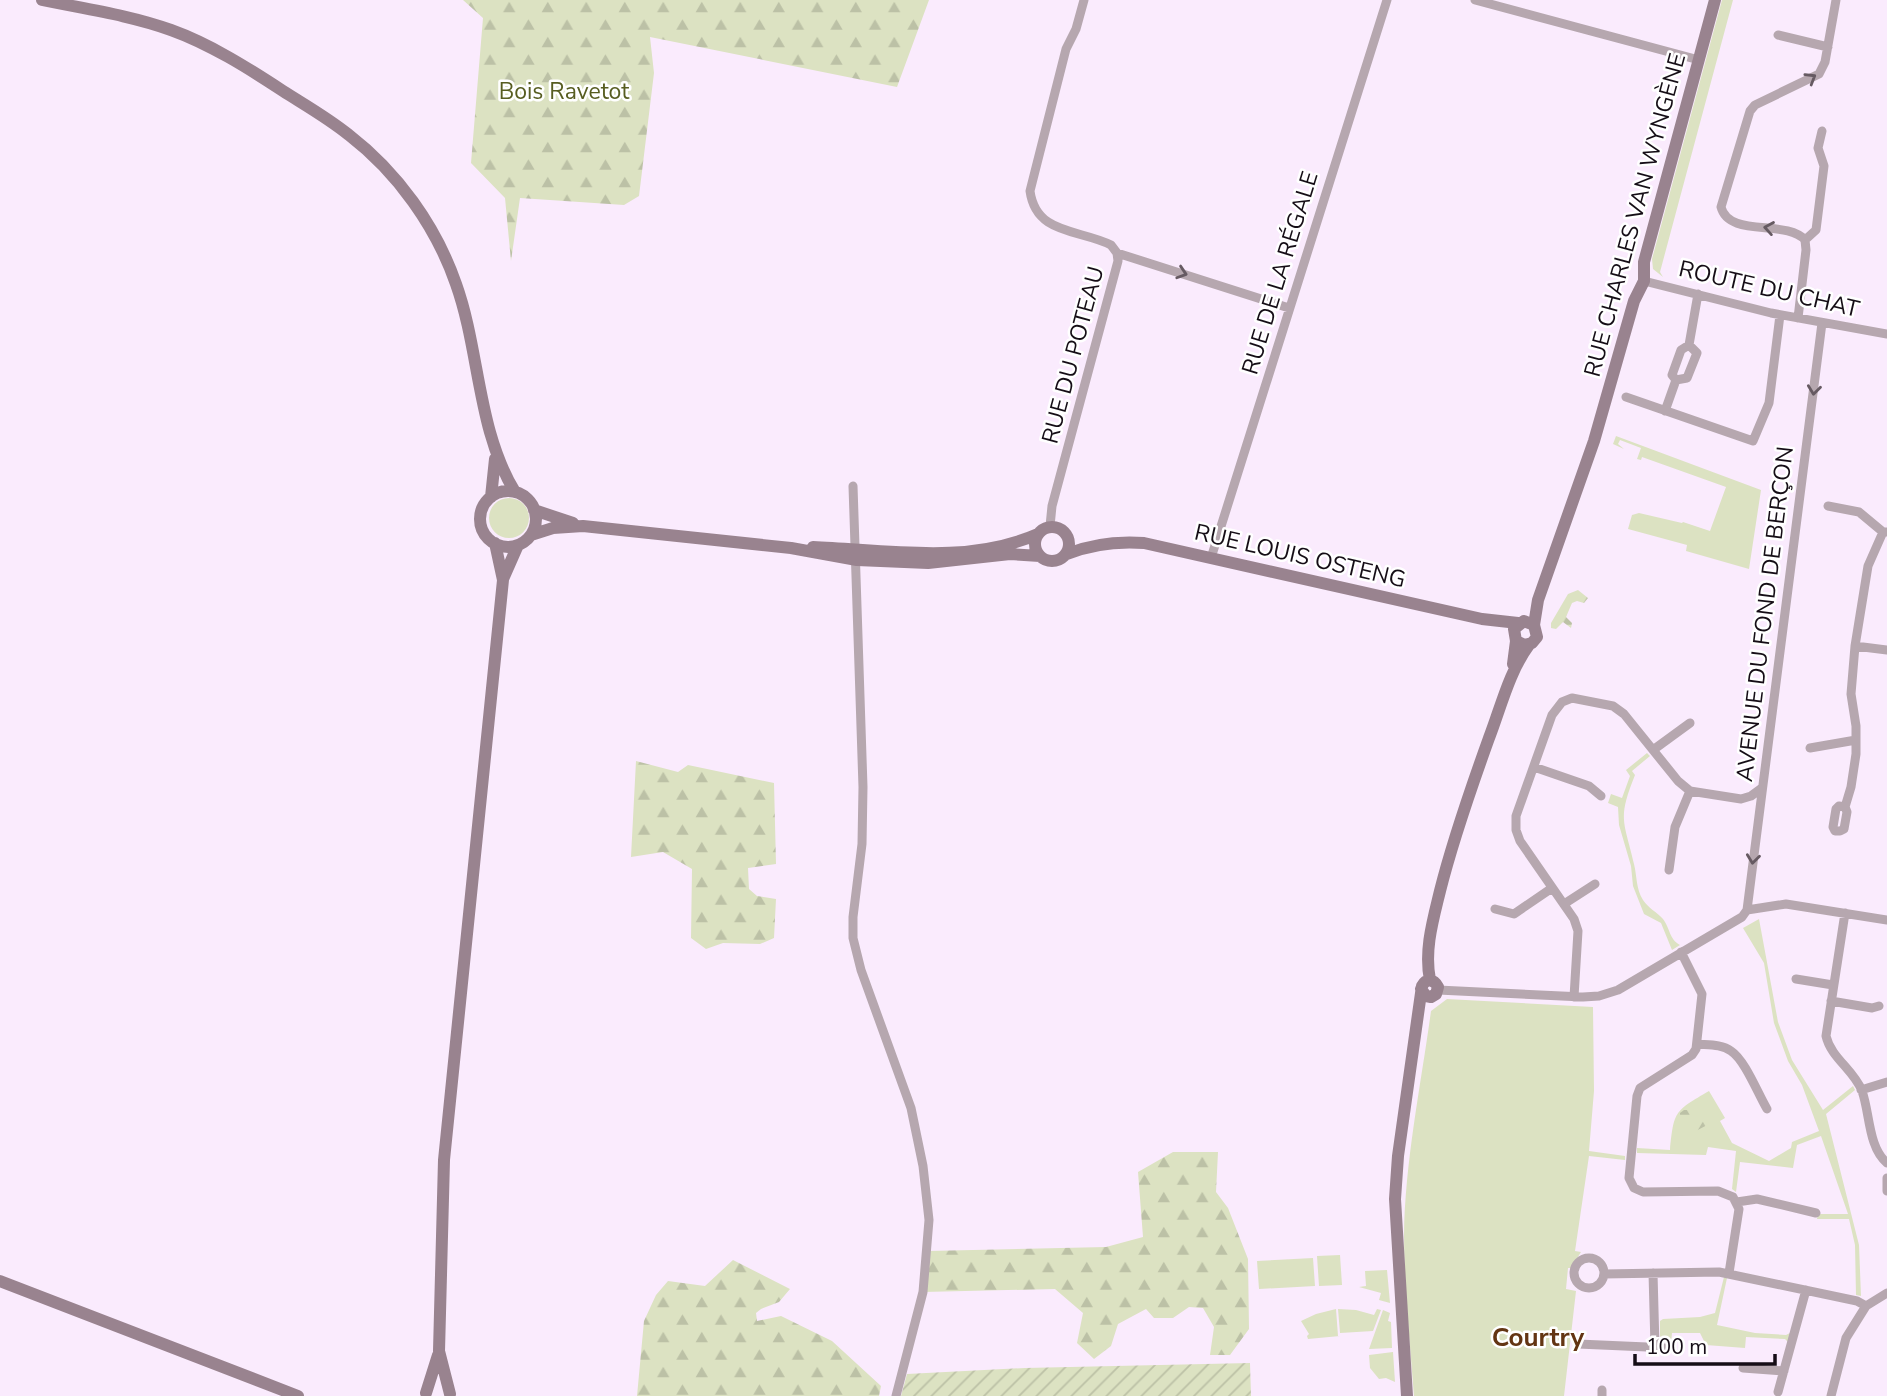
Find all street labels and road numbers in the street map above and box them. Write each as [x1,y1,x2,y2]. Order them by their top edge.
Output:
street label: RUE CHARLES VAN WYNGÈNE [1577,50,1693,380]
street label: RUE DE LA RÉGALE [1234,168,1326,378]
street label: ROUTE DU CHAT [1676,253,1862,325]
street label: RUE DU POTEAU [1034,263,1112,447]
street label: AVENUE DU FOND DE BERÇON [1729,445,1801,783]
street label: RUE LOUIS OSTENG [1191,517,1409,595]

